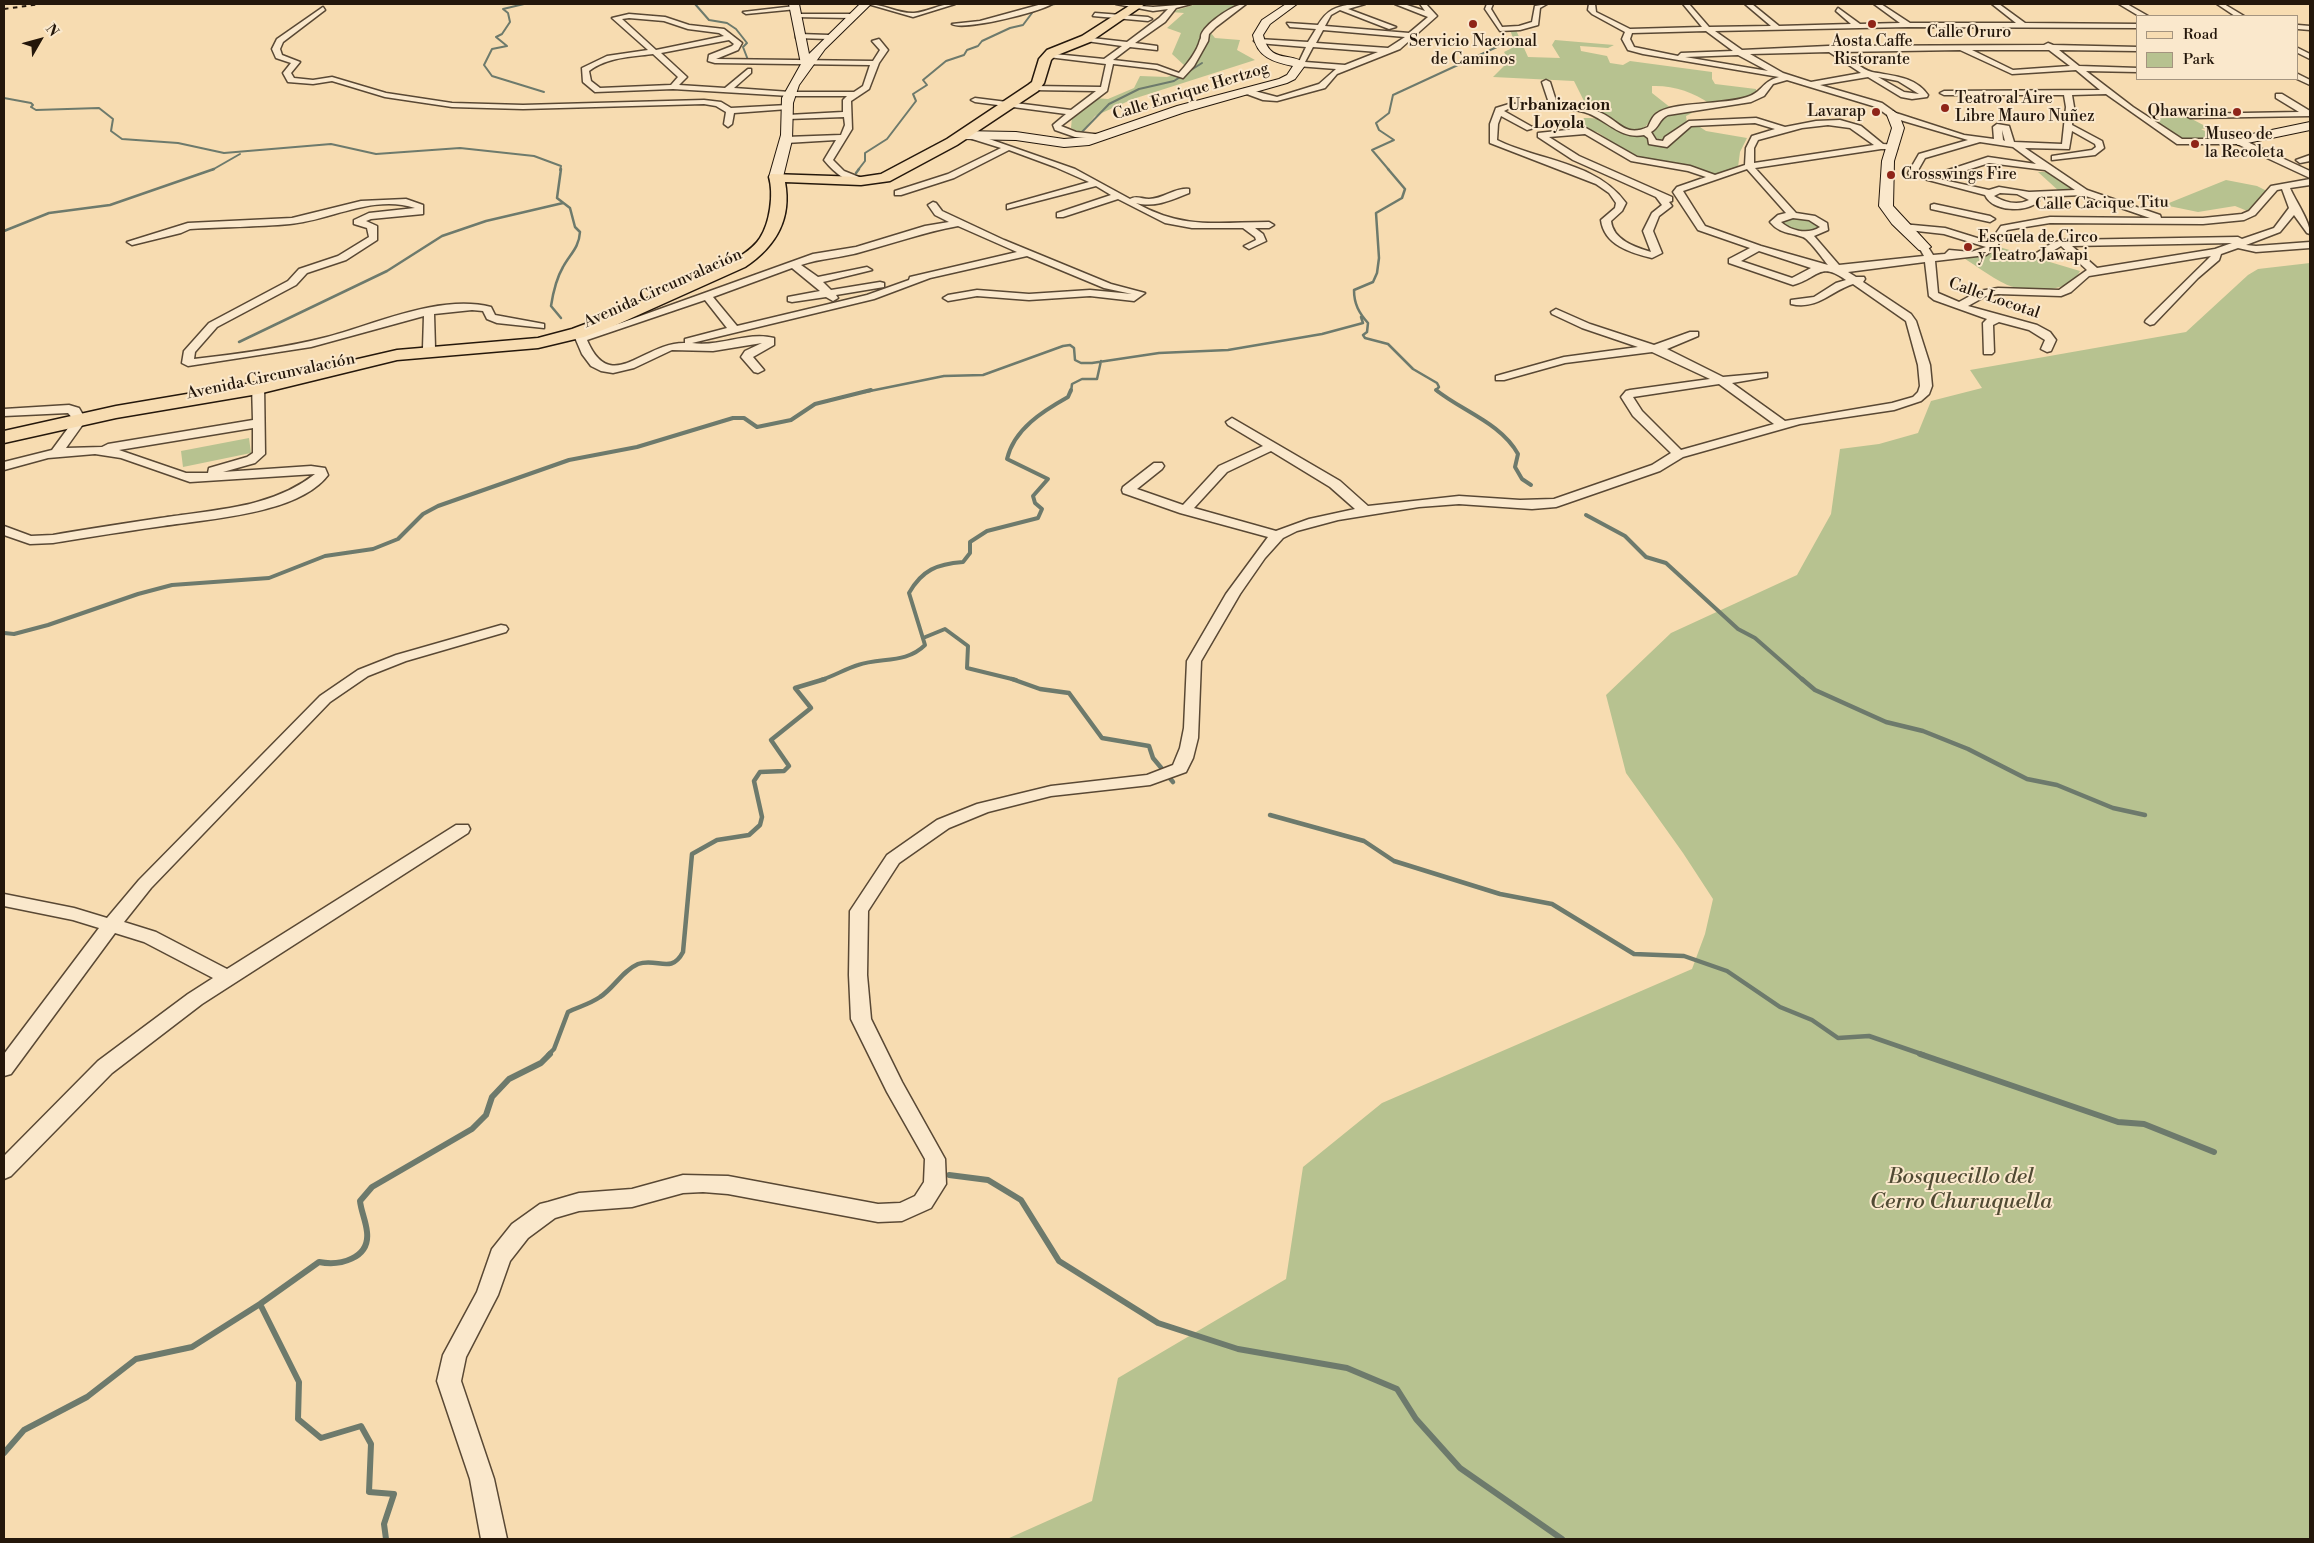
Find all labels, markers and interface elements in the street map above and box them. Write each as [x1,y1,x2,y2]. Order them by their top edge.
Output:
north arrow [15,15,65,65]
legend [2136,15,2299,80]
marker: Servicio Nacional de Caminos [1467,18,1479,30]
marker: Aosta Caffe Ristorante [1866,18,1878,30]
text: N [41,21,62,41]
street label: Calle Oruro [1927,23,2011,43]
text: Road [2183,25,2218,44]
place label: Servicio Nacional de Caminos [1409,32,1537,70]
place label: Aosta Caffe Ristorante [1831,32,1913,70]
text: Park [2183,50,2214,69]
street label: Calle Enrique Hertzog [1111,59,1271,125]
place label: Teatro al Aire Libre Mauro Nuñez [1955,89,2095,127]
district label: Urbanizacion Loyola [1508,96,1610,134]
place label: Lavarap [1807,102,1866,122]
marker: Teatro al Aire Libre Mauro Nuñez [1939,102,1951,114]
place label: Qhawarina [2148,102,2227,122]
marker: Lavarap [1870,106,1882,118]
marker: Qhawarina [2231,106,2243,118]
place label: Museo de la Recoleta [2205,125,2284,163]
marker: Museo de la Recoleta [2189,138,2201,150]
place label: Crosswings Fire [1901,165,2017,185]
marker: Crosswings Fire [1885,169,1897,181]
street label: Calle Cacique Titu [2035,193,2169,215]
place label: Escuela de Circo y Teatro Jawapi [1978,228,2098,266]
marker: Escuela de Circo y Teatro Jawapi [1962,241,1974,253]
street label: Avenida Circunvalación [581,245,745,333]
street label: Calle Locotal [1946,274,2042,324]
street label: Avenida Circunvalación [185,350,357,404]
park label: Bosquecillo del Cerro Churuquella [1870,1165,2052,1216]

